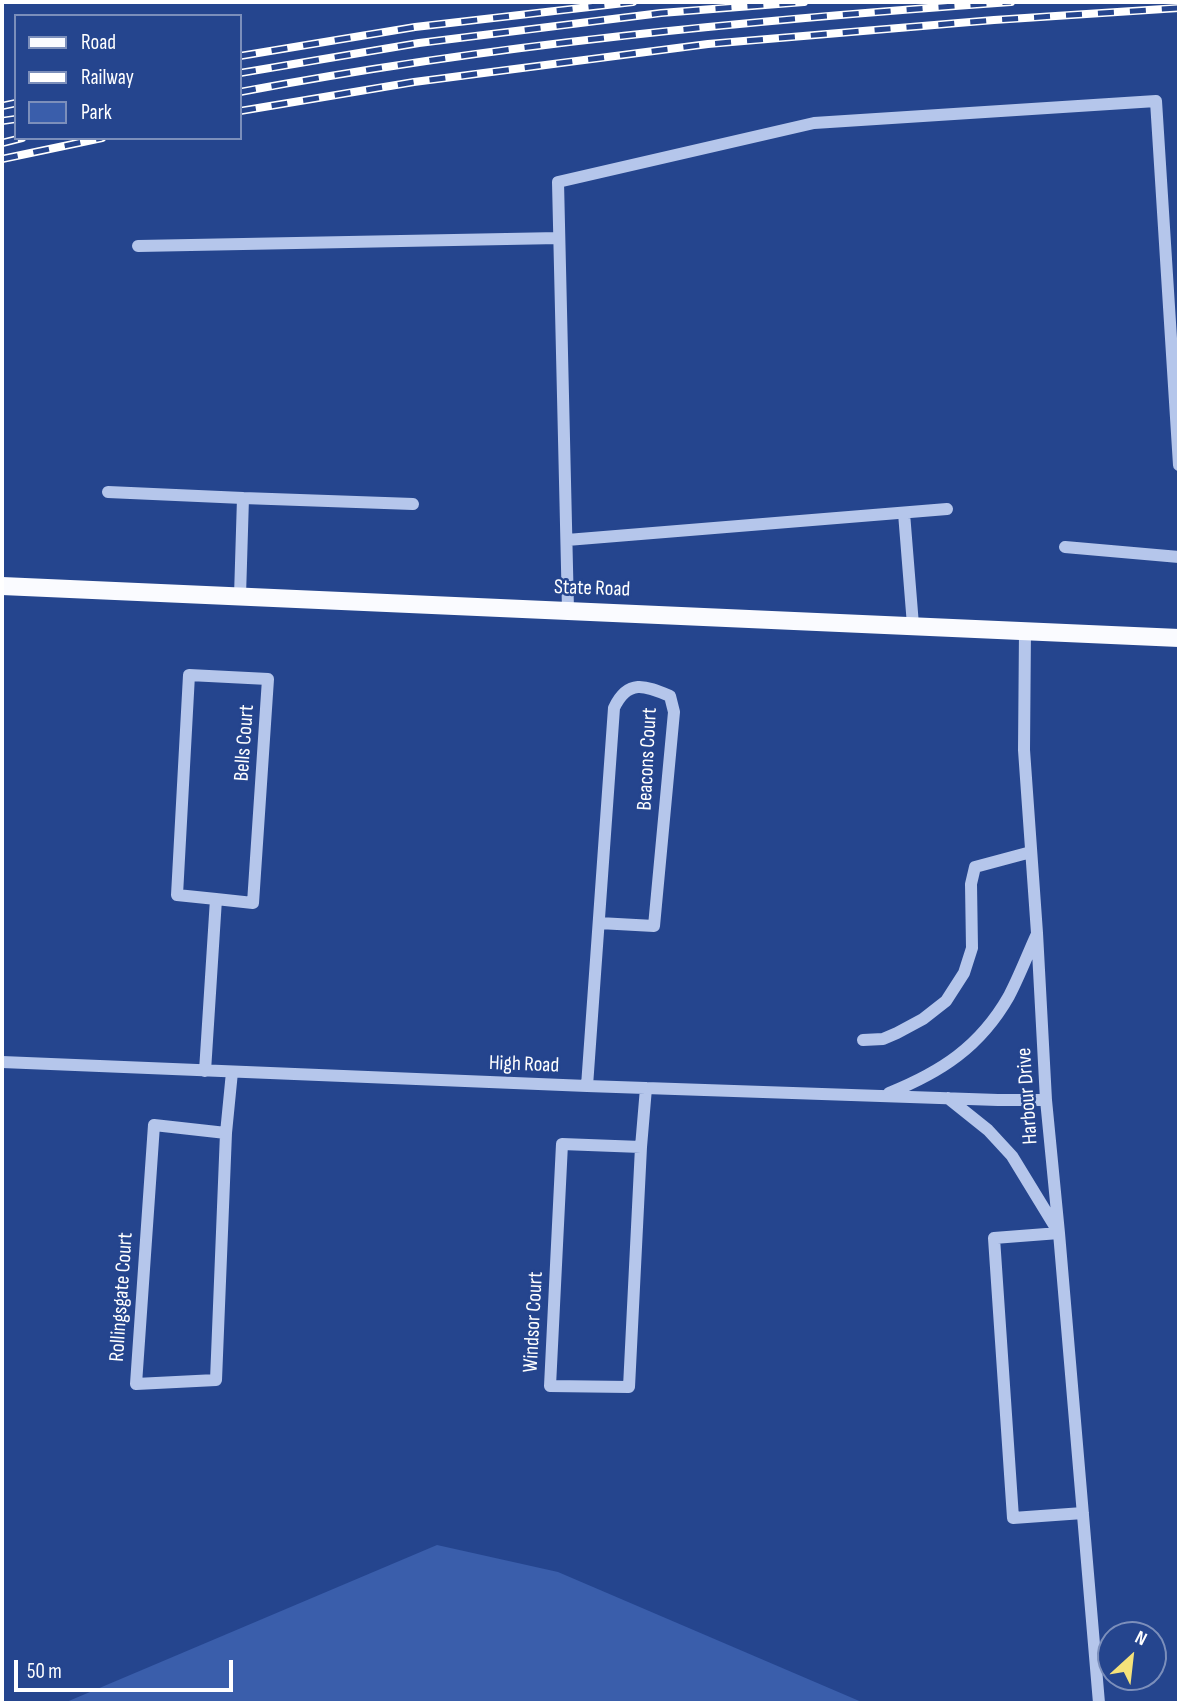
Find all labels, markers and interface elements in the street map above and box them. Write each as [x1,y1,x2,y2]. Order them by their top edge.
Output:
legend [14,14,242,140]
text: Road [81,30,116,55]
text: Railway [81,65,134,90]
text: Park [81,100,112,125]
street label: State Road [553,575,631,603]
street label: Bells Court [230,704,260,782]
street label: Beacons Court [633,707,663,811]
street label: Harbour Drive [1012,1047,1044,1145]
street label: High Road [488,1051,560,1079]
street label: Rollingsgate Court [105,1232,139,1362]
street label: Windsor Court [519,1271,549,1373]
north arrow [1097,1621,1167,1691]
text: N [1131,1626,1151,1651]
scale bar [18,1646,236,1690]
text: 50 m [27,1659,62,1684]

